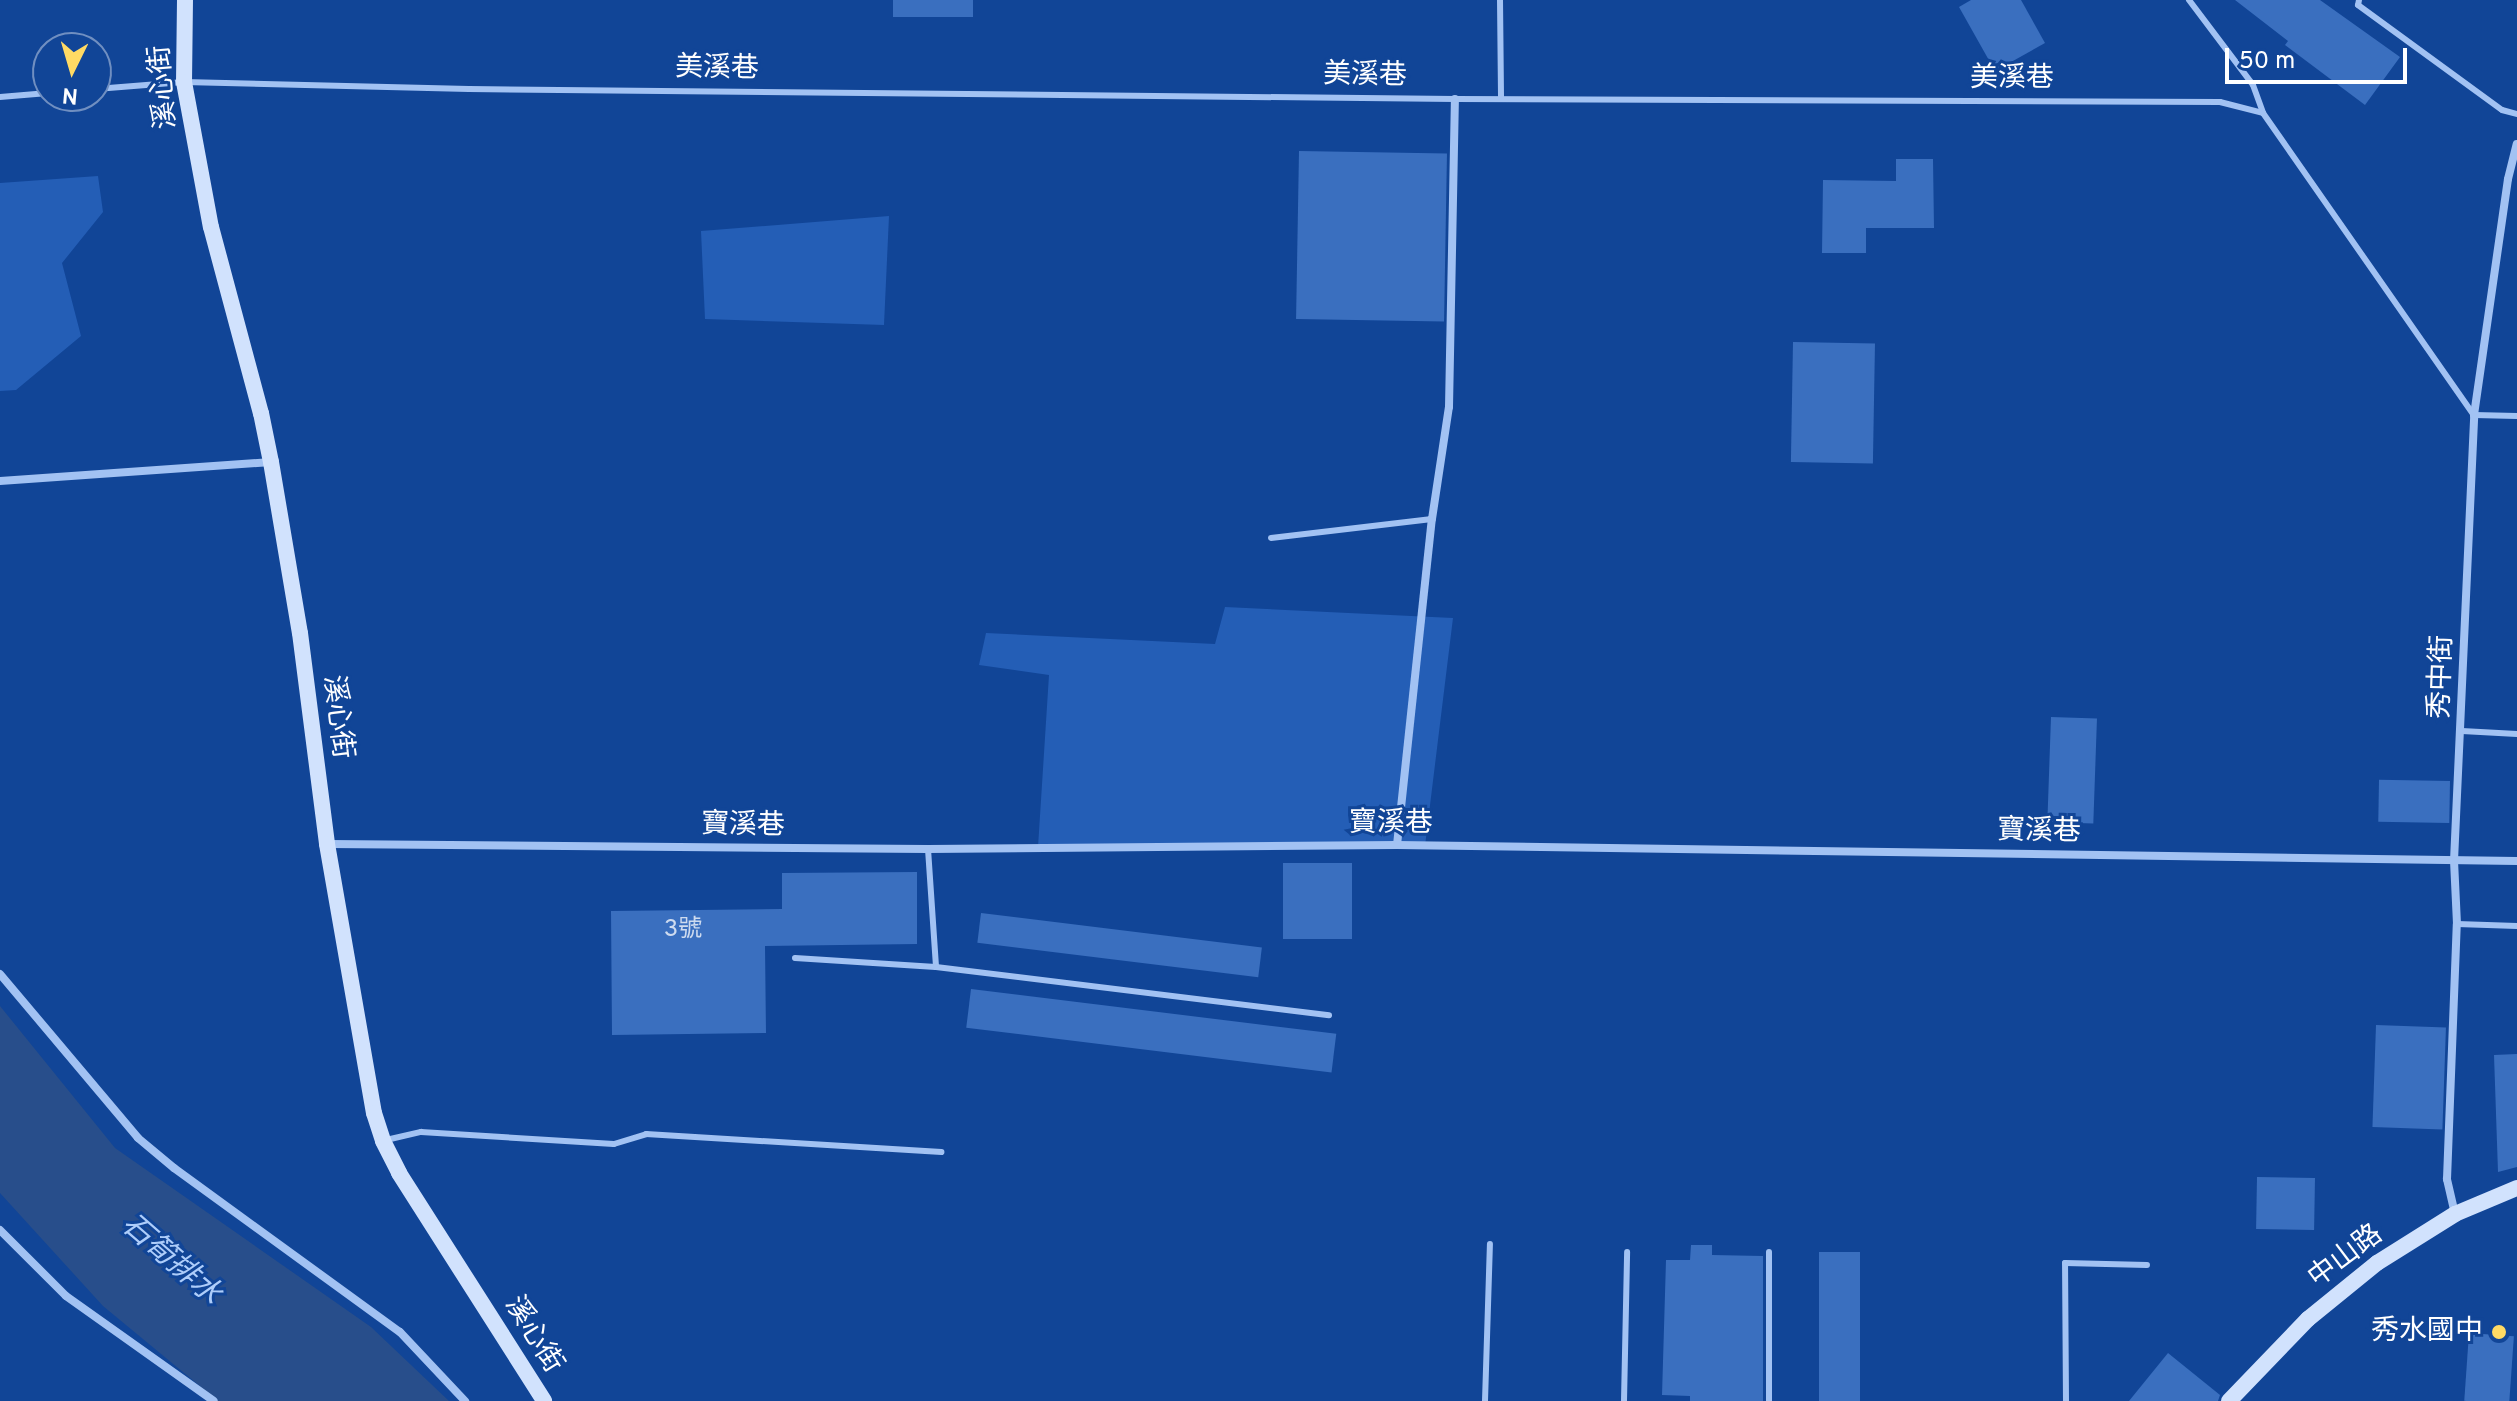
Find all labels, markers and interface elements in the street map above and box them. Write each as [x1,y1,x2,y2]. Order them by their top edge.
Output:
north arrow [32,32,112,112]
scale bar [2229,32,2411,82]
street label: 溪心街 [144,44,184,130]
text: 50 m [2239,47,2295,77]
street label: 美溪巷 [675,51,759,87]
street label: 美溪巷 [1323,58,1407,94]
street label: 美溪巷 [1970,62,2054,96]
text: N [61,80,79,109]
street label: 秀中街 [2424,634,2460,720]
street label: 溪心街 [315,673,359,761]
street label: 寶溪巷 [1349,807,1433,841]
street label: 寶溪巷 [701,808,785,844]
street label: 寶溪巷 [1997,814,2081,850]
house number: 3號 [664,917,702,945]
water label: 石筍排水 [113,1208,227,1314]
street label: 中山路 [2302,1218,2390,1296]
street label: 溪心街 [496,1290,570,1380]
place label: 秀水國中 [2371,1315,2483,1349]
marker: 秀水國中 [2490,1323,2508,1341]

